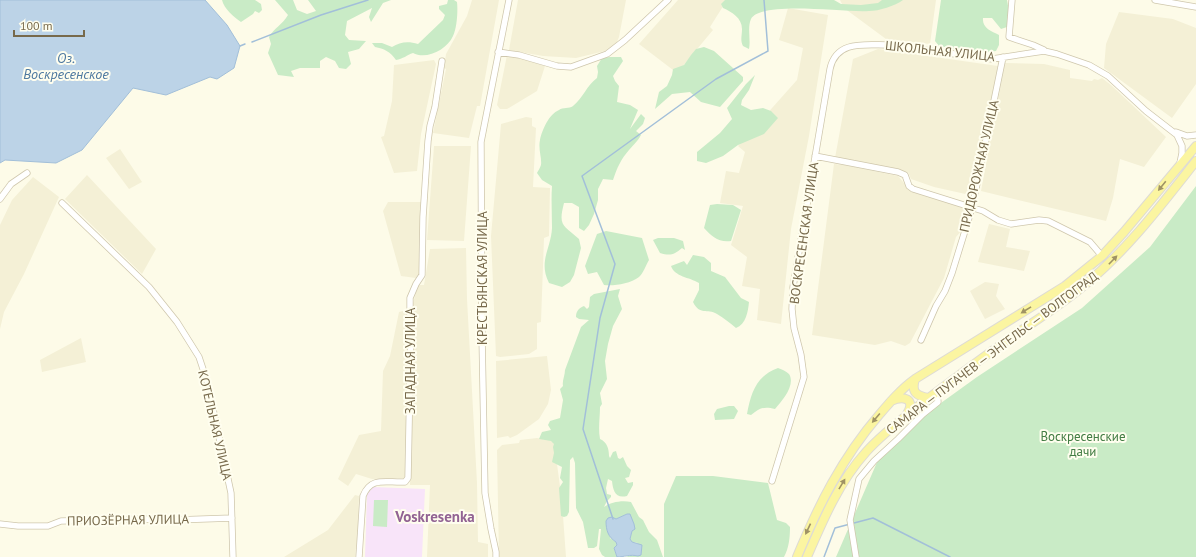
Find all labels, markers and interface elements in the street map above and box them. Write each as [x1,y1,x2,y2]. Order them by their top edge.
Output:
scale bar [14,12,84,38]
text: 100 m [20,18,53,33]
street label: ШКОЛЬНАЯ УЛИЦА [884,37,996,65]
water label: Оз. Воскресенское [23,49,109,83]
street label: ПРИДОРОЖНАЯ УЛИЦА [956,98,1003,234]
street label: ВОСКРЕСЕНСКАЯ УЛИЦА [786,161,822,305]
one-way arrow [1158,181,1166,192]
street label: КРЕСТЬЯНСКАЯ УЛИЦА [474,211,491,345]
one-way arrow [1108,255,1118,265]
street label: САМАРА — ПУГАЧЕВ — ЭНГЕЛЬС — ВОЛГОГРАД [883,268,1101,438]
street label: ЗАПАДНАЯ УЛИЦА [402,307,419,414]
one-way arrow [1020,307,1032,314]
street label: КОТЕЛЬНАЯ УЛИЦА [194,368,236,482]
one-way arrow [871,413,880,424]
park label: Воскресенские дачи [1040,428,1126,460]
one-way arrow [839,478,846,490]
district label: Voskresenka [394,507,475,526]
street label: ПРИОЗЁРНАЯ УЛИЦА [67,510,190,530]
one-way arrow [805,523,812,535]

